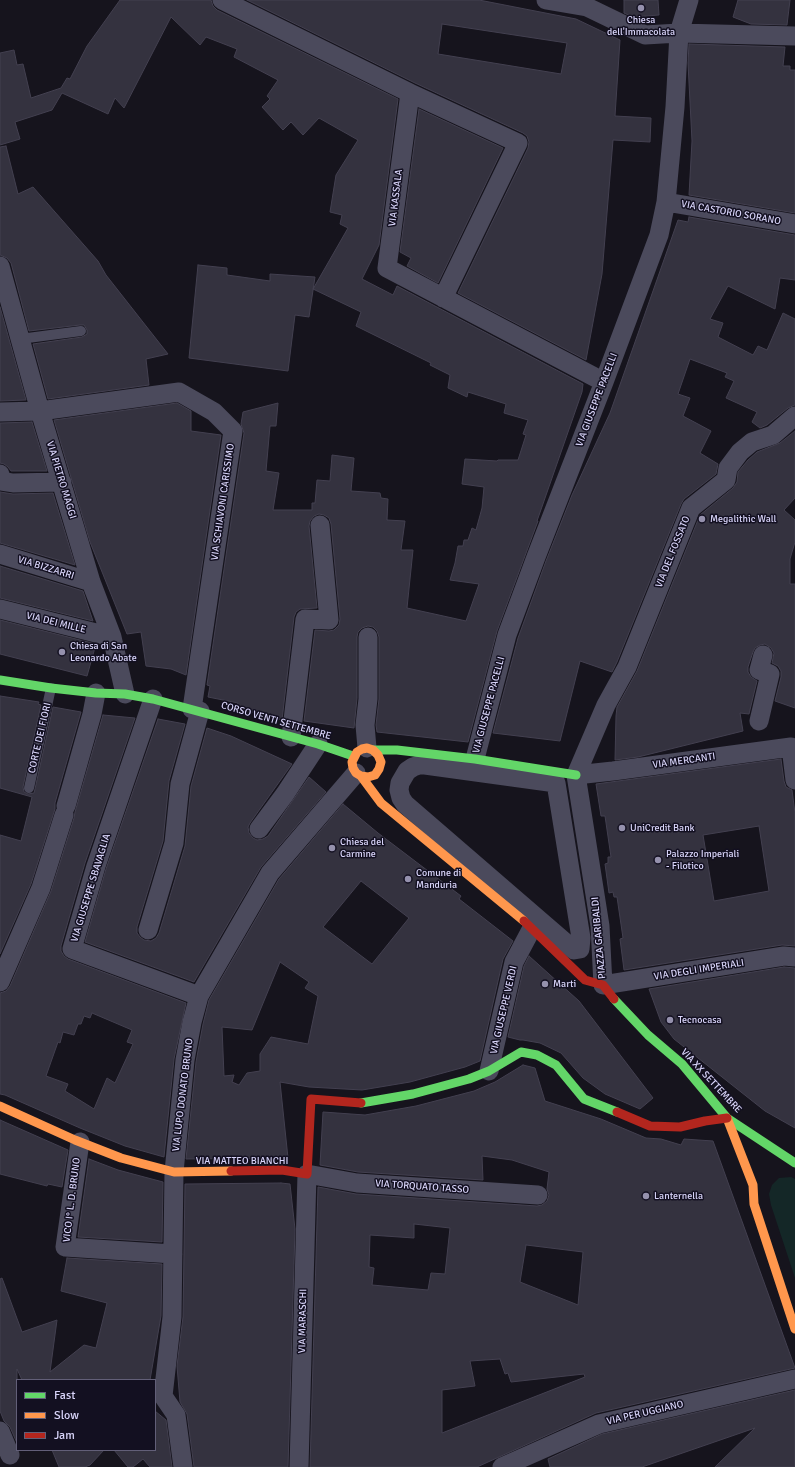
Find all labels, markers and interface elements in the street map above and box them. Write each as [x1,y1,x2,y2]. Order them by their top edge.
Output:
marker: Chiesa dell'Immacolata [636,3,646,13]
place label: Chiesa dell'Immacolata [607,14,675,38]
street label: VIA KASSALA [387,169,405,227]
street label: VIA CASTORIO SORANO [680,198,782,228]
street label: VIA GIUSEPPE PACELLI [574,351,620,449]
street label: VIA PIETRO MAGGI [43,440,79,520]
street label: VIA SCHIAVONI CARISSIMO [209,443,237,561]
place label: Megalithic Wall [710,513,777,525]
street label: VIA DEL FOSSATO [653,514,693,590]
marker: Megalithic Wall [697,514,707,524]
street label: VIA BIZZARRI [16,554,76,582]
street label: VIA DEI MILLE [25,610,87,636]
place label: Chiesa di San Leonardo Abate [70,640,137,664]
marker: Chiesa di San Leonardo Abate [57,647,67,657]
street label: VIA GIUSEPPE PACELLI [470,655,508,755]
street label: CORSO VENTI SETTEMBRE [220,700,332,742]
street label: CORTE DEI FIORI [26,702,54,774]
street label: VIA MERCANTI [652,751,716,771]
place label: UniCredit Bank [630,822,695,834]
marker: UniCredit Bank [617,823,627,833]
street label: VIA GIUSEPPE SBAVAGLIA [69,832,113,944]
place label: Chiesa del Carmine [340,836,384,860]
marker: Chiesa del Carmine [327,843,337,853]
place label: Palazzo Imperiali - Filotico [666,848,739,872]
marker: Palazzo Imperiali - Filotico [653,855,663,865]
place label: Comune di Manduria [416,867,461,890]
marker: Comune di Manduria [403,874,413,884]
street label: PIAZZA GARIBALDI [589,896,609,980]
street label: VIA DEGLI IMPERIALI [653,957,745,983]
street label: VIA GIUSEPPE VERDI [488,965,520,1055]
place label: Marti [553,978,576,990]
marker: Marti [540,979,550,989]
place label: Tecnocasa [678,1014,722,1026]
marker: Tecnocasa [665,1015,675,1025]
street label: VIA LUPO DONATO BRUNO [170,1038,196,1152]
street label: VIA XX SETTEMBRE [678,1046,744,1116]
street label: VIA MATTEO BIANCHI [196,1155,288,1167]
street label: VICO I° L. D. BRUNO [61,1157,83,1243]
street label: VIA TORQUATO TASSO [375,1178,469,1196]
place label: Lanternella [654,1190,703,1202]
marker: Lanternella [641,1191,651,1201]
street label: VIA MARASCHI [296,1289,310,1353]
legend [16,1379,156,1451]
text: Fast [54,1388,75,1403]
street label: VIA PER UGGIANO [605,1398,685,1428]
text: Slow [54,1408,79,1423]
text: Jam [54,1428,75,1443]

